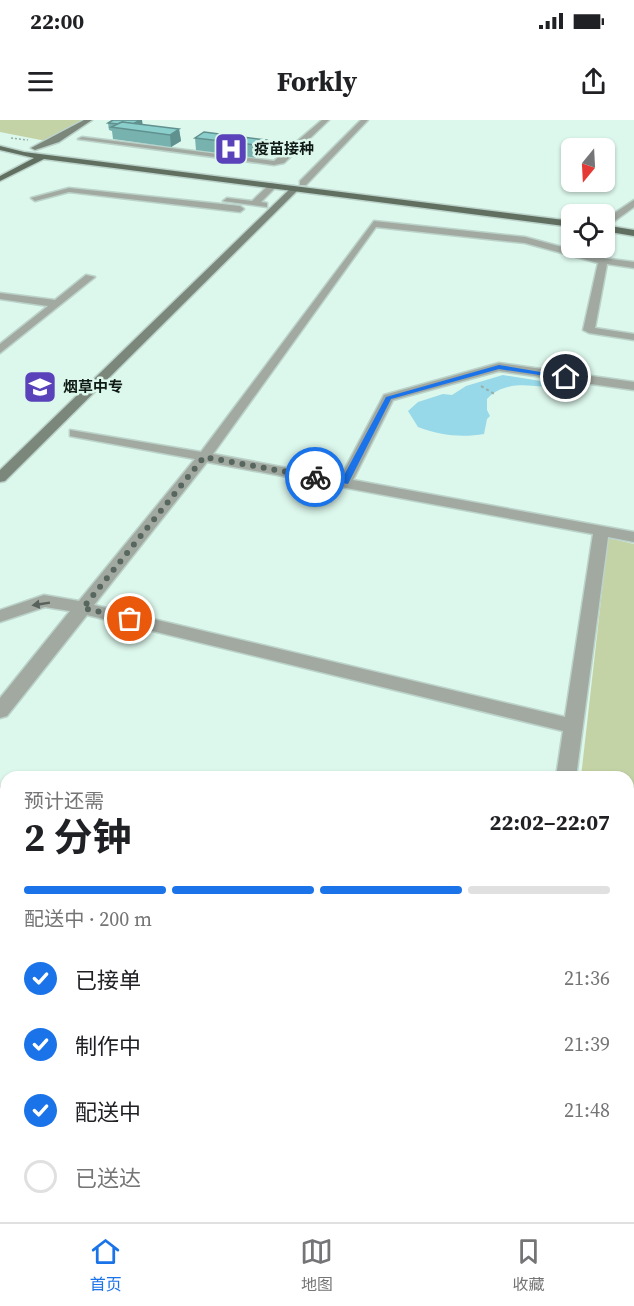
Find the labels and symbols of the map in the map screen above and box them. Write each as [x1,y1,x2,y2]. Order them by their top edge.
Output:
hospital icon: 疫苗接种 [213,131,249,167]
place label: 疫苗接种 [254,138,314,159]
north arrow [561,138,615,192]
pin [540,351,591,402]
school or university icon: 烟草中专 [22,369,58,405]
place label: 烟草中专 [63,376,123,397]
courier [285,447,345,507]
pin [104,593,155,644]
one-way arrow [31,600,50,609]

